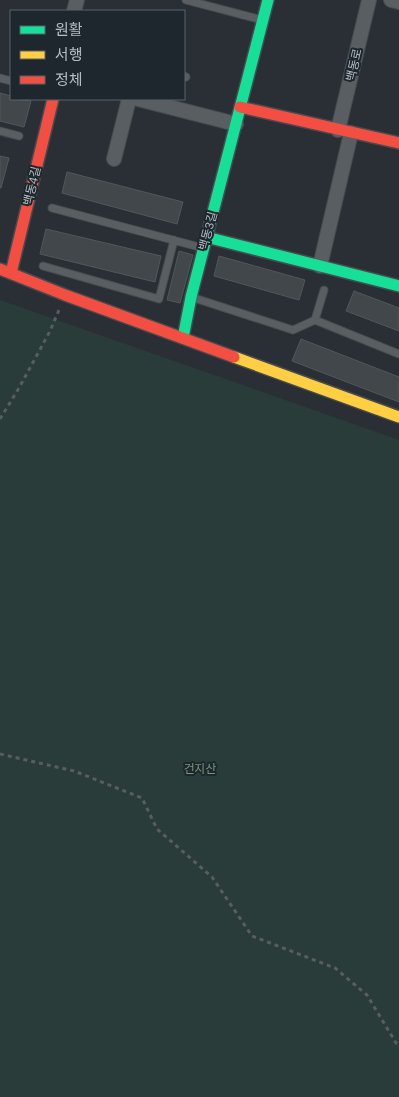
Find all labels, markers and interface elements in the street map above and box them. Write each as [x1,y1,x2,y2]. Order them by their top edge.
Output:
legend [10,10,185,100]
text: 원활 [55,21,83,38]
text: 서행 [55,46,83,63]
street label: 백동로 [343,47,365,83]
text: 정체 [55,71,83,88]
street label: 백동4길 [21,165,43,207]
street label: 백동3길 [196,210,220,252]
park label: 건지산 [183,762,217,776]

